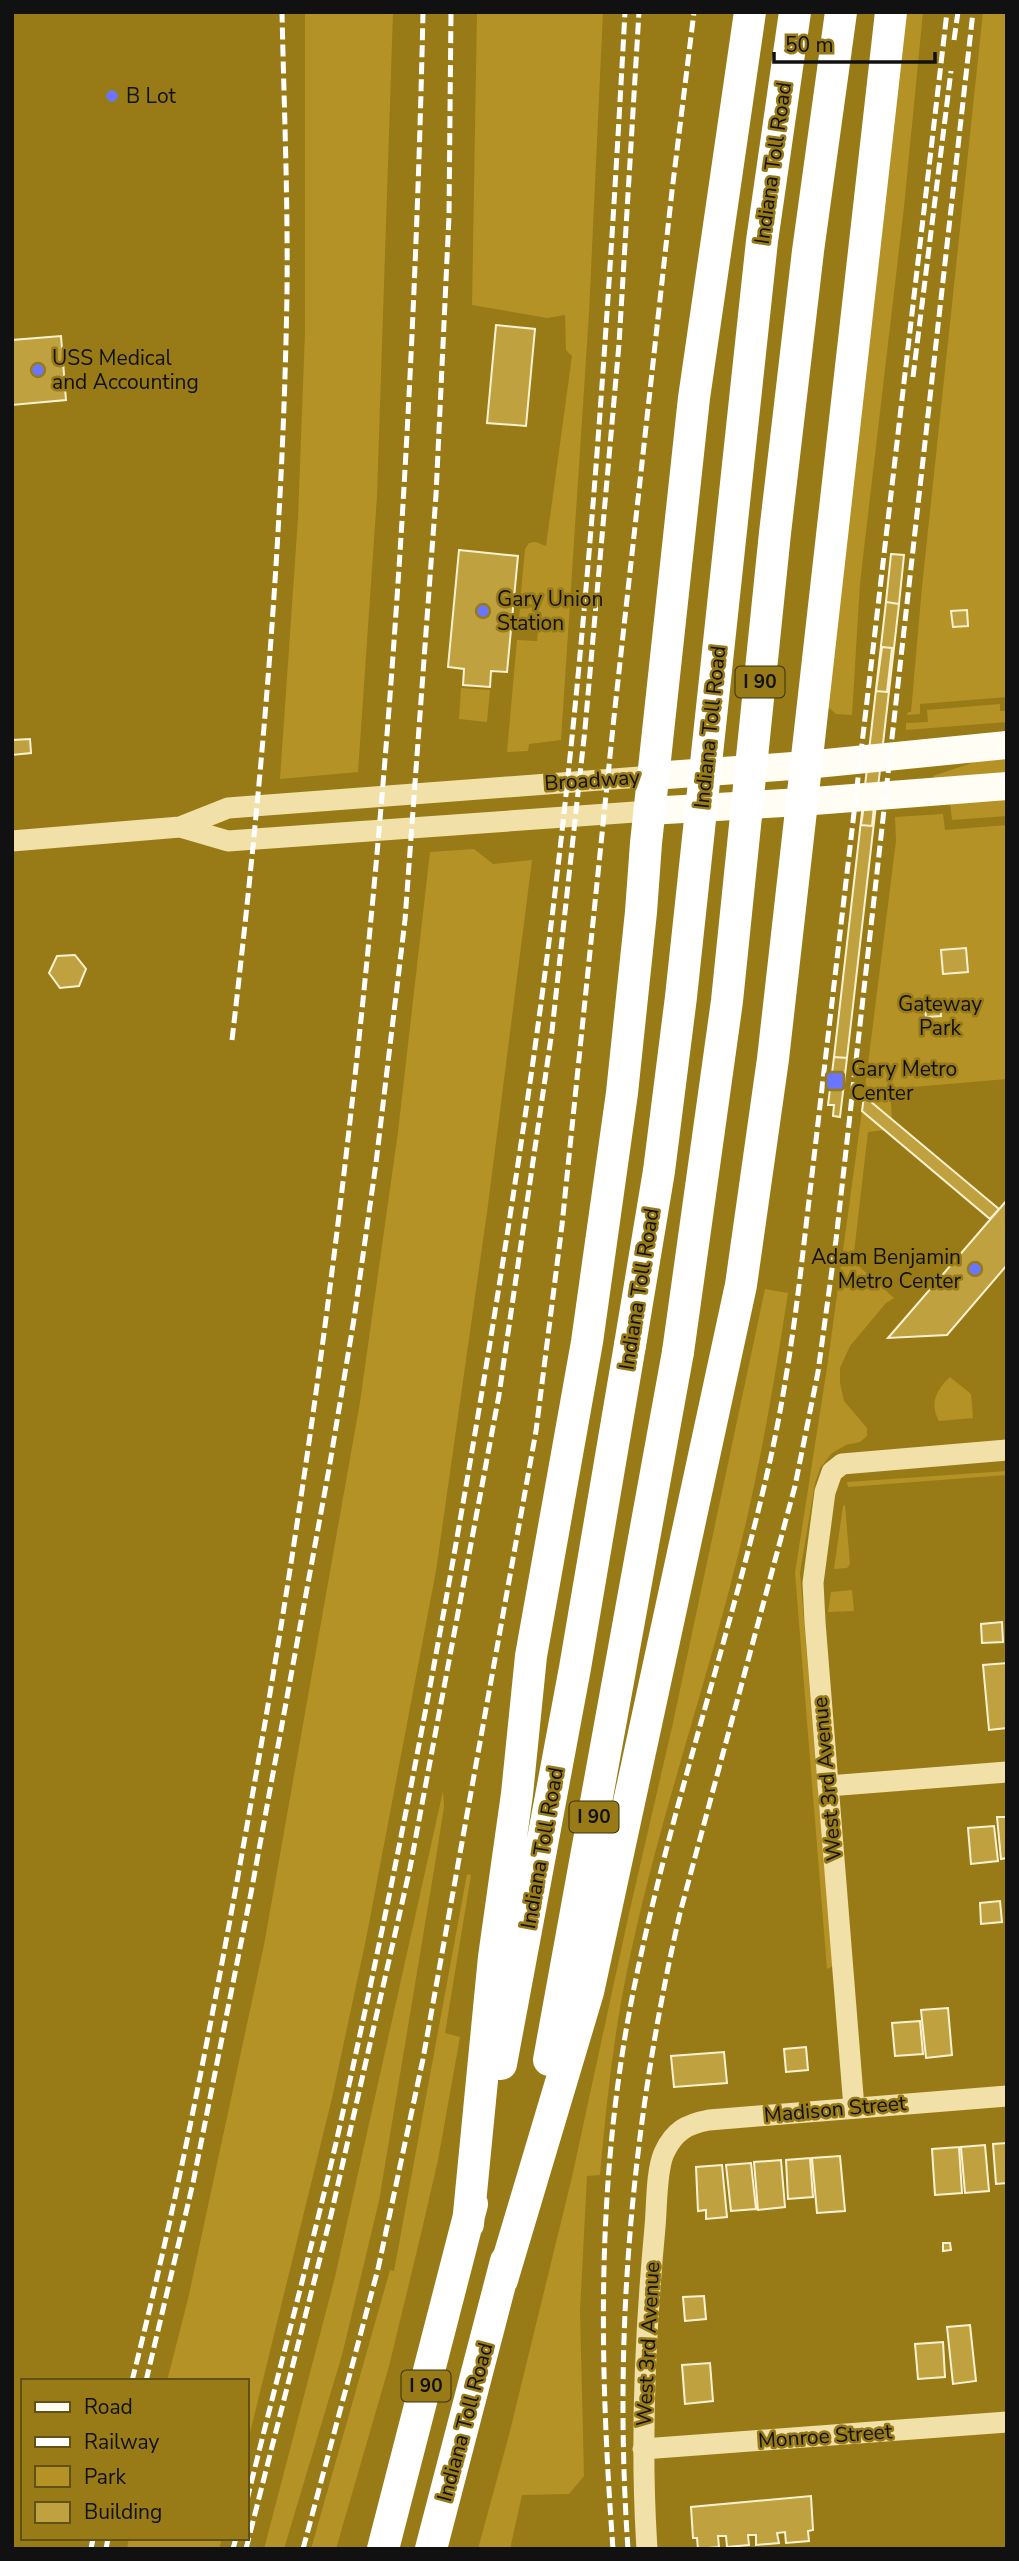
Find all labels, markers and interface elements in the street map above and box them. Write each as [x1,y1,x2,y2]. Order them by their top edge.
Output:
scale bar [774,21,935,65]
text: 50 m [785,31,834,59]
street label: Indiana Toll Road [748,80,798,246]
place label: B Lot [126,82,176,110]
marker: B Lot [104,88,120,104]
place label: USS Medical and Accounting [52,344,199,396]
marker: USS Medical and Accounting [30,362,46,378]
place label: Gary Union Station [497,585,603,637]
marker: Gary Union Station [475,603,491,619]
street label: Indiana Toll Road [688,644,732,810]
road number: I 90 [736,666,784,698]
street label: Broadway [543,763,641,797]
park label: Gateway Park [898,990,982,1042]
place label: Gary Metro Center [851,1055,957,1107]
marker: Gary Metro Center [825,1071,845,1091]
street label: Indiana Toll Road [612,1206,666,1372]
place label: Adam Benjamin Metro Center [811,1243,961,1295]
marker: Adam Benjamin Metro Center [967,1261,983,1277]
street label: West 3rd Avenue [806,1696,848,1862]
street label: Indiana Toll Road [514,1765,570,1931]
road number: I 90 [570,1801,618,1832]
street label: Madison Street [763,2089,908,2129]
street label: West 3rd Avenue [630,2261,666,2427]
street label: Indiana Toll Road [430,2339,500,2505]
road number: I 90 [402,2370,450,2402]
legend [21,2379,248,2540]
text: Road [84,2393,133,2421]
street label: Monroe Street [757,2417,894,2455]
text: Railway [84,2428,159,2456]
text: Park [84,2463,126,2491]
text: Building [84,2498,162,2526]

